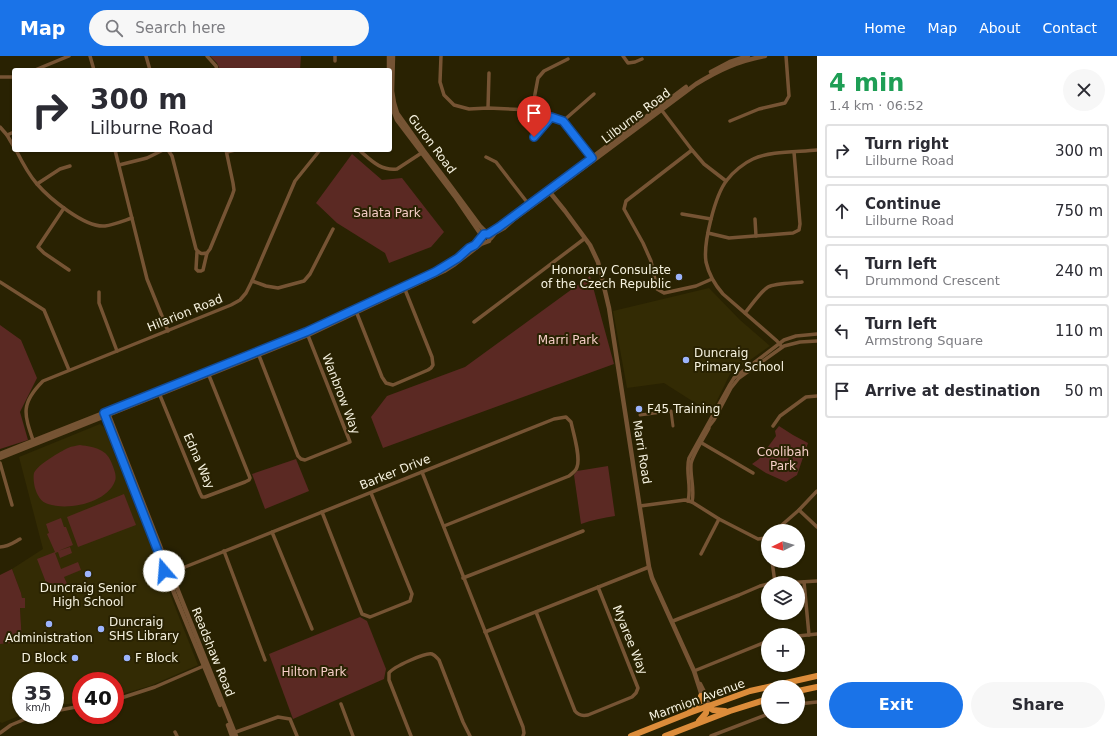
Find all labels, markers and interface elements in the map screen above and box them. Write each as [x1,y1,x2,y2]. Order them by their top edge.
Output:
search box [89,10,369,46]
text: Map [20,17,65,39]
icon: search [103,17,125,39]
text: Search here [135,19,225,37]
text: Home [864,20,906,36]
text: Map [928,20,957,36]
text: About [979,20,1021,36]
text: Contact [1043,20,1097,36]
text: 4 min [829,69,904,97]
button: close [1063,69,1105,111]
text: 300 m [90,83,187,116]
icon: right [24,84,76,136]
street label: Lilburne Road [599,86,673,146]
pin [517,96,551,137]
text: 1.4 km · 06:52 [829,98,924,113]
icon: arrive [523,102,545,124]
street label: Guron Road [405,112,459,176]
text: Lilburne Road [90,117,213,138]
text: Turn right [865,135,949,153]
icon: right [831,140,853,162]
text: 300 m [1055,142,1103,160]
text: Lilburne Road [865,153,954,168]
text: Continue [865,195,941,213]
icon: ahead [831,200,853,222]
text: 750 m [1055,202,1103,220]
park label: Salata Park [353,206,421,220]
text: Lilburne Road [865,213,954,228]
text: Turn left [865,255,937,273]
icon: left [831,260,853,282]
text: 240 m [1055,262,1103,280]
place label: Honorary Consulate of the Czech Republic [541,263,671,291]
marker: Honorary Consulate of the Czech Republic [674,272,684,282]
text: Drummond Crescent [865,273,1000,288]
street label: Hilarion Road [145,291,225,335]
text: Turn left [865,315,937,333]
icon: left [831,320,853,342]
text: 110 m [1055,322,1103,340]
park label: Marri Park [538,333,598,347]
text: Armstrong Square [865,333,983,348]
place label: Duncraig Primary School [694,346,784,374]
street label: Wanbrow Way [319,352,363,436]
marker: Duncraig Primary School [681,355,691,365]
icon: arrive [831,380,853,402]
text: Arrive at destination [865,382,1040,400]
text: 50 m [1065,382,1103,400]
place label: F45 Training [647,402,720,416]
marker: F45 Training [634,404,644,414]
street label: Marri Road [630,419,654,485]
street label: Edna Way [180,431,218,491]
park label: Coolibah Park [757,445,809,473]
street label: Barker Drive [358,451,432,493]
north arrow [761,524,805,568]
map controls [761,524,805,724]
position arrow [143,550,185,592]
marker: Duncraig Senior High School [83,569,93,579]
button: layers [761,576,805,620]
place label: Duncraig Senior High School [40,581,136,609]
street label: Myaree Way [610,603,650,677]
street label: Readshaw Road [189,605,237,699]
place label: Duncraig SHS Library [109,615,179,643]
marker: Administration [44,619,54,629]
marker: Duncraig SHS Library [96,624,106,634]
button: + [761,628,805,672]
place label: Administration [5,631,93,645]
place label: D Block [21,651,67,665]
place label: F Block [135,651,178,665]
marker: D Block [70,653,80,663]
marker: F Block [122,653,132,663]
park label: Hilton Park [281,665,347,679]
speed limit sign: 40 [72,672,124,724]
street label: Marmion Avenue [647,676,747,724]
button: − [761,680,805,724]
text: 35 [24,681,52,705]
button: Exit [829,682,963,728]
button: Share [971,682,1105,728]
text: km/h [25,702,51,713]

